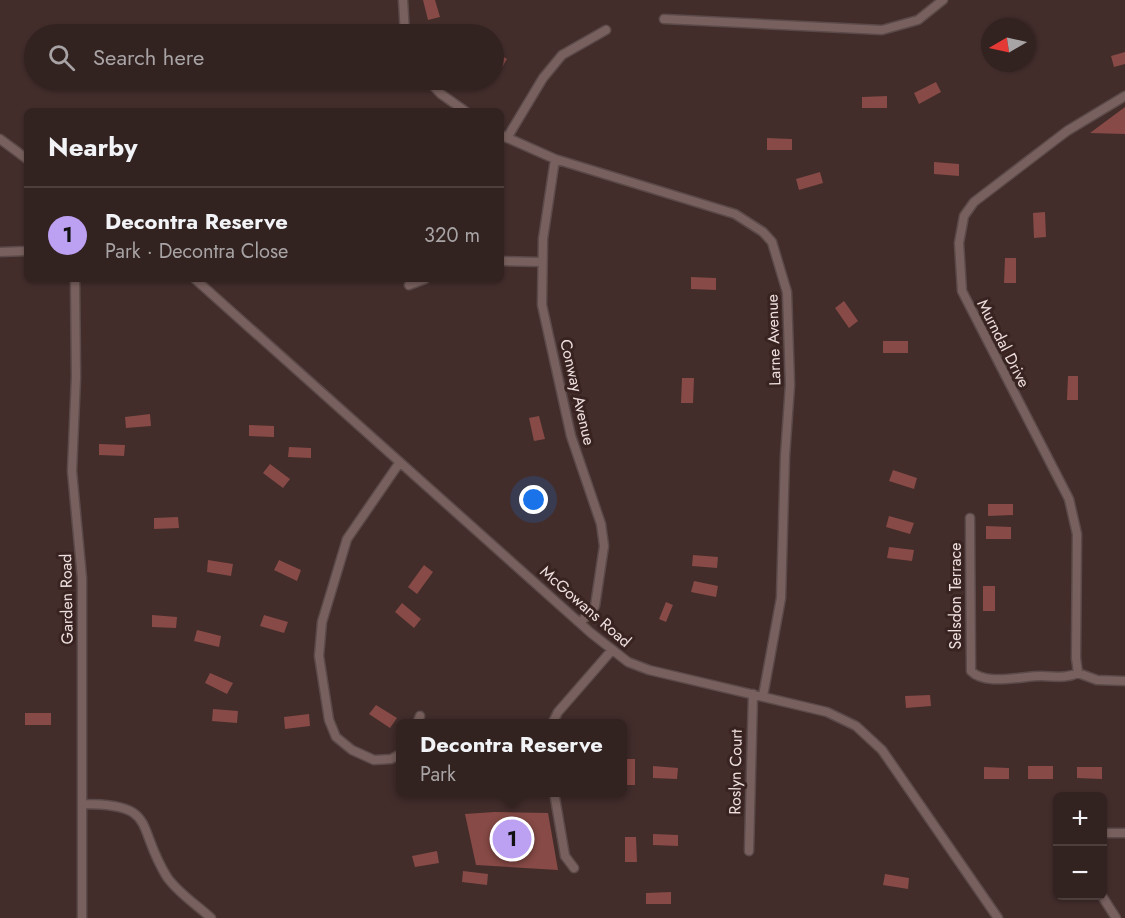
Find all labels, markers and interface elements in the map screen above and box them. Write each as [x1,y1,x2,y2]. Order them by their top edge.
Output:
north arrow [981,18,1035,72]
search box [24,24,504,90]
icon: search [45,41,78,74]
text: Search here [93,41,204,73]
text: Nearby [48,128,137,166]
text: Decontra Reserve [105,205,288,237]
text: 1 [62,221,73,250]
text: 320 m [424,221,480,250]
text: Park · Decontra Close [105,237,288,266]
street label: Larne Avenue [760,294,787,386]
street label: Murndal Drive [971,295,1036,391]
street label: Conway Avenue [554,337,601,447]
your location [519,485,548,514]
street label: Selsdon Terrace [944,543,967,649]
street label: Garden Road [54,553,79,645]
street label: McGowans Road [535,560,636,653]
popup [396,719,627,797]
text: Decontra Reserve [420,728,603,760]
street label: Roslyn Court [723,729,748,815]
text: Park [420,760,456,789]
map controls [1053,792,1107,900]
button: + [1053,792,1107,846]
pin: 1 [492,816,532,862]
button: − [1053,846,1107,900]

